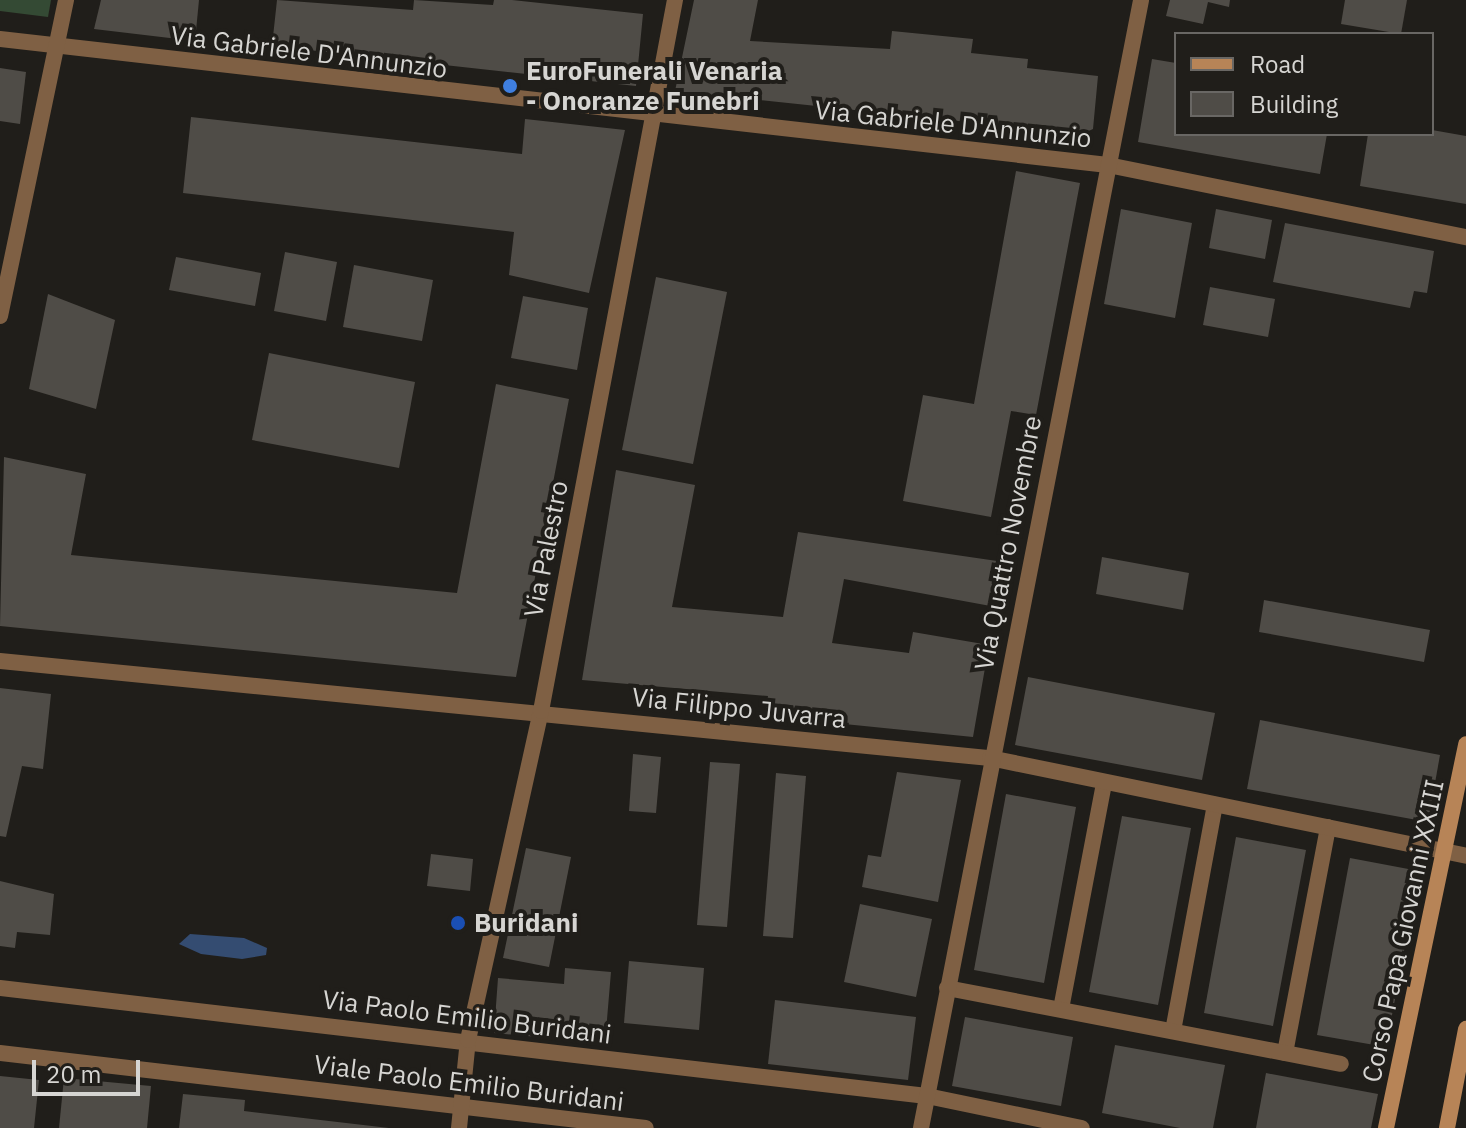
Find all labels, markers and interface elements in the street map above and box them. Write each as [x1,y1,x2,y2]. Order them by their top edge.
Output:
street label: Via Gabriele D'Annunzio [169,20,449,84]
legend [1174,32,1434,136]
text: Road [1250,48,1305,80]
place label: EuroFunerali Venaria - Onoranze Funebri [526,55,782,116]
marker: EuroFunerali Venaria - Onoranze Funebri [501,77,519,95]
text: Building [1250,88,1338,120]
street label: Via Gabriele D'Annunzio [813,94,1093,154]
street label: Via Quattro Novembre [968,413,1048,673]
street label: Via Palestro [517,478,575,620]
street label: Via Filippo Juvarra [630,681,848,735]
street label: Corso Papa Giovanni XXIII [1356,777,1450,1085]
place label: Buridani [474,907,578,939]
marker: Buridani [449,914,467,932]
street label: Via Paolo Emilio Buridani [321,984,613,1050]
scale bar [36,1044,144,1094]
street label: Viale Paolo Emilio Buridani [312,1049,626,1117]
text: 20 m [46,1058,101,1090]

